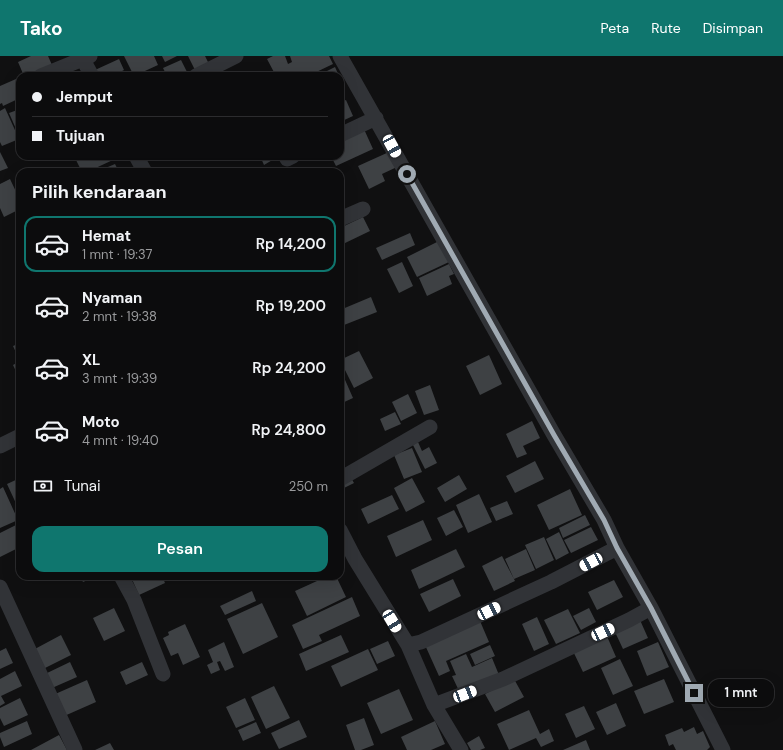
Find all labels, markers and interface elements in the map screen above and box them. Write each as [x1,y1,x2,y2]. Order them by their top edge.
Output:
text: Tako [20,16,63,41]
text: Peta [601,19,629,37]
text: Rute [651,19,681,37]
text: Disimpan [703,19,763,37]
text: Jemput [56,87,113,107]
text: Tujuan [56,126,105,146]
car [381,133,403,159]
route start [398,165,416,183]
text: Pilih kendaraan [32,180,167,204]
icon: car [34,226,70,262]
text: Hemat [82,226,131,246]
text: Rp 14,200 [256,234,326,254]
text: 1 mnt · 19:37 [82,246,152,263]
icon: car [34,288,70,324]
text: Nyaman [82,288,142,308]
text: Rp 19,200 [256,296,326,316]
text: 2 mnt · 19:38 [82,308,157,325]
icon: car [34,350,70,386]
text: XL [82,350,100,370]
text: Rp 24,200 [252,358,326,378]
text: 3 mnt · 19:39 [82,370,157,387]
icon: car [34,412,70,448]
text: Moto [82,412,120,432]
text: Rp 24,800 [252,420,326,440]
text: 4 mnt · 19:40 [82,432,159,449]
icon: cash [32,475,54,497]
text: Tunai [64,476,101,496]
text: 250 m [289,478,328,495]
button: Pesan [32,526,328,572]
car [578,551,604,573]
car [476,600,502,622]
car [381,608,403,634]
car [590,621,616,643]
callout: 1 mnt [708,679,774,707]
car [452,684,478,704]
route end [685,684,703,702]
text: 1 mnt [724,684,758,701]

